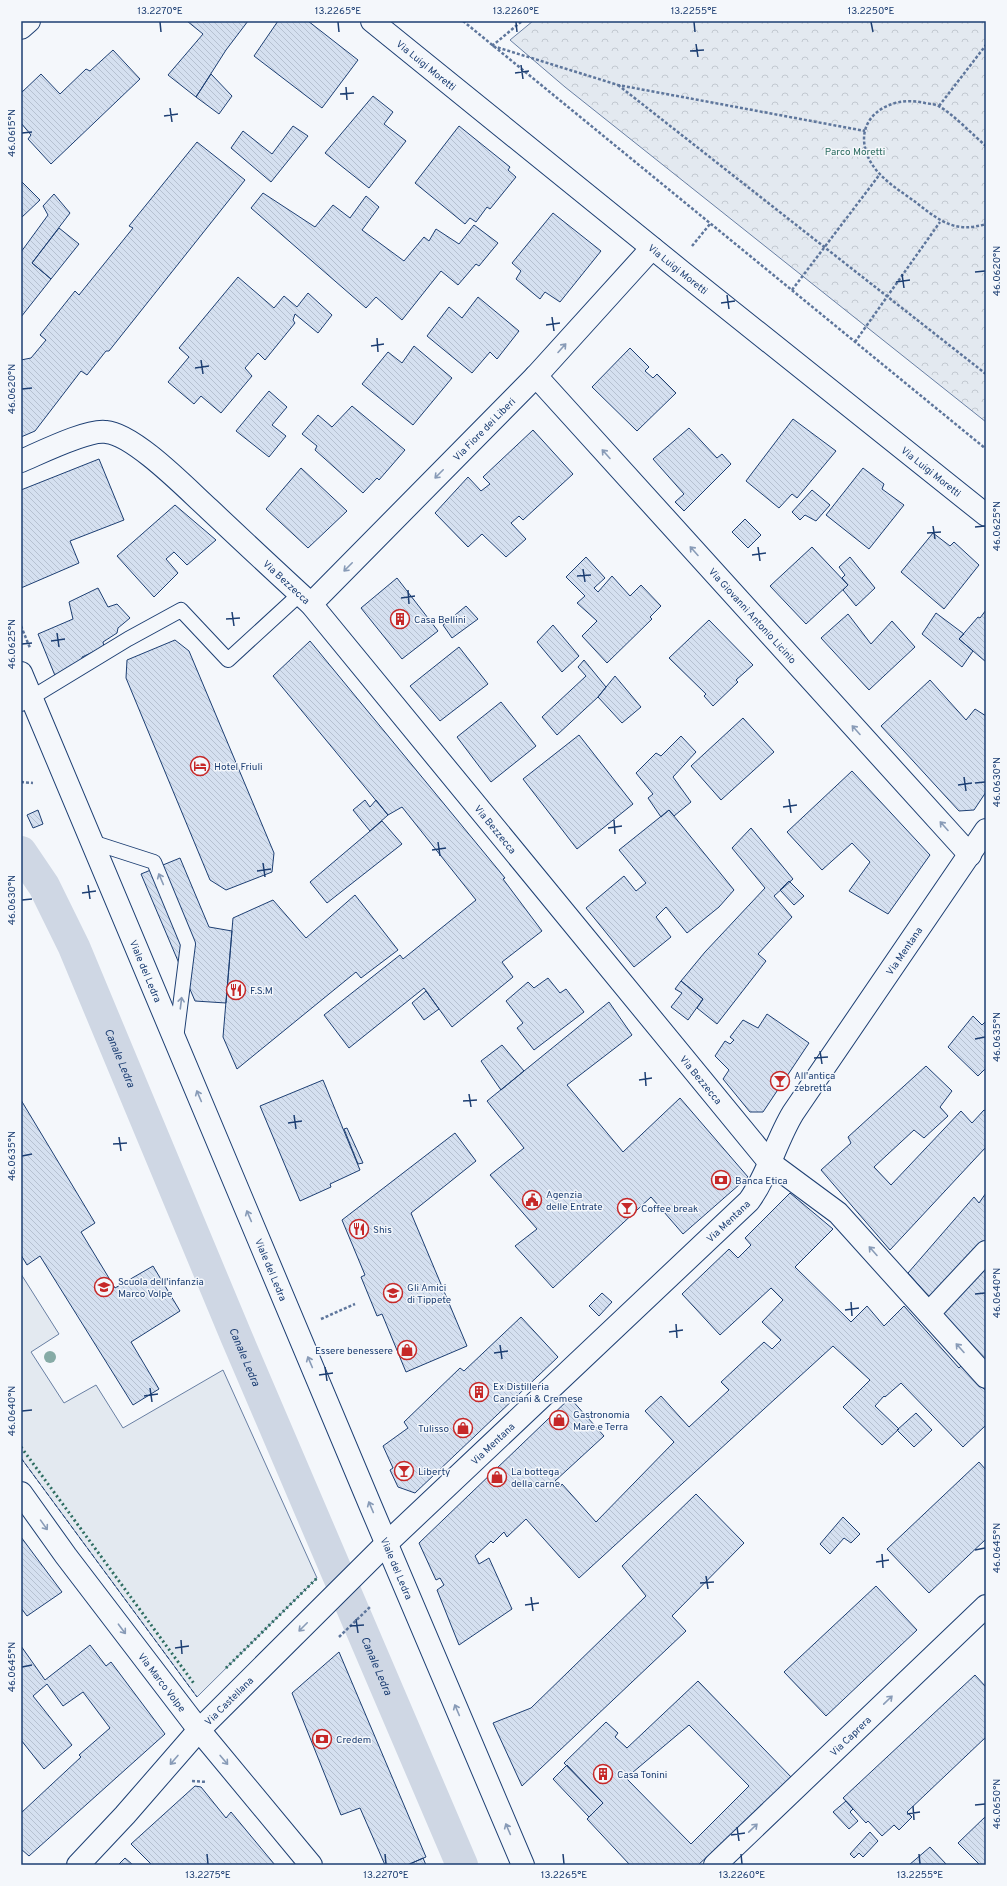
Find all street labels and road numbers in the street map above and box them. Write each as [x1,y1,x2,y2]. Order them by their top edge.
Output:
street label: Via Luigi Moretti [393,38,458,94]
street label: Via Luigi Moretti [645,242,710,298]
street label: Via Fiore dei Liberi [451,396,519,464]
street label: Via Luigi Moretti [898,444,963,500]
street label: Via Bezzecca [260,558,312,608]
street label: Via Giovanni Antonio Licinio [705,566,799,667]
street label: Via Bezzecca [471,803,518,857]
street label: Via Mentana [884,925,926,978]
street label: Viale del Ledra [126,938,163,1005]
street label: Via Bezzecca [676,1053,724,1108]
street label: Via Mentana [704,1198,754,1246]
street label: Viale del Ledra [251,1237,289,1303]
street label: Via Mentana [469,1421,518,1468]
street label: Viale del Ledra [377,1536,415,1602]
street label: Via Marco Volpe [134,1651,188,1715]
street label: Via Castellana [202,1675,257,1729]
street label: Via Caprera [828,1714,875,1760]

